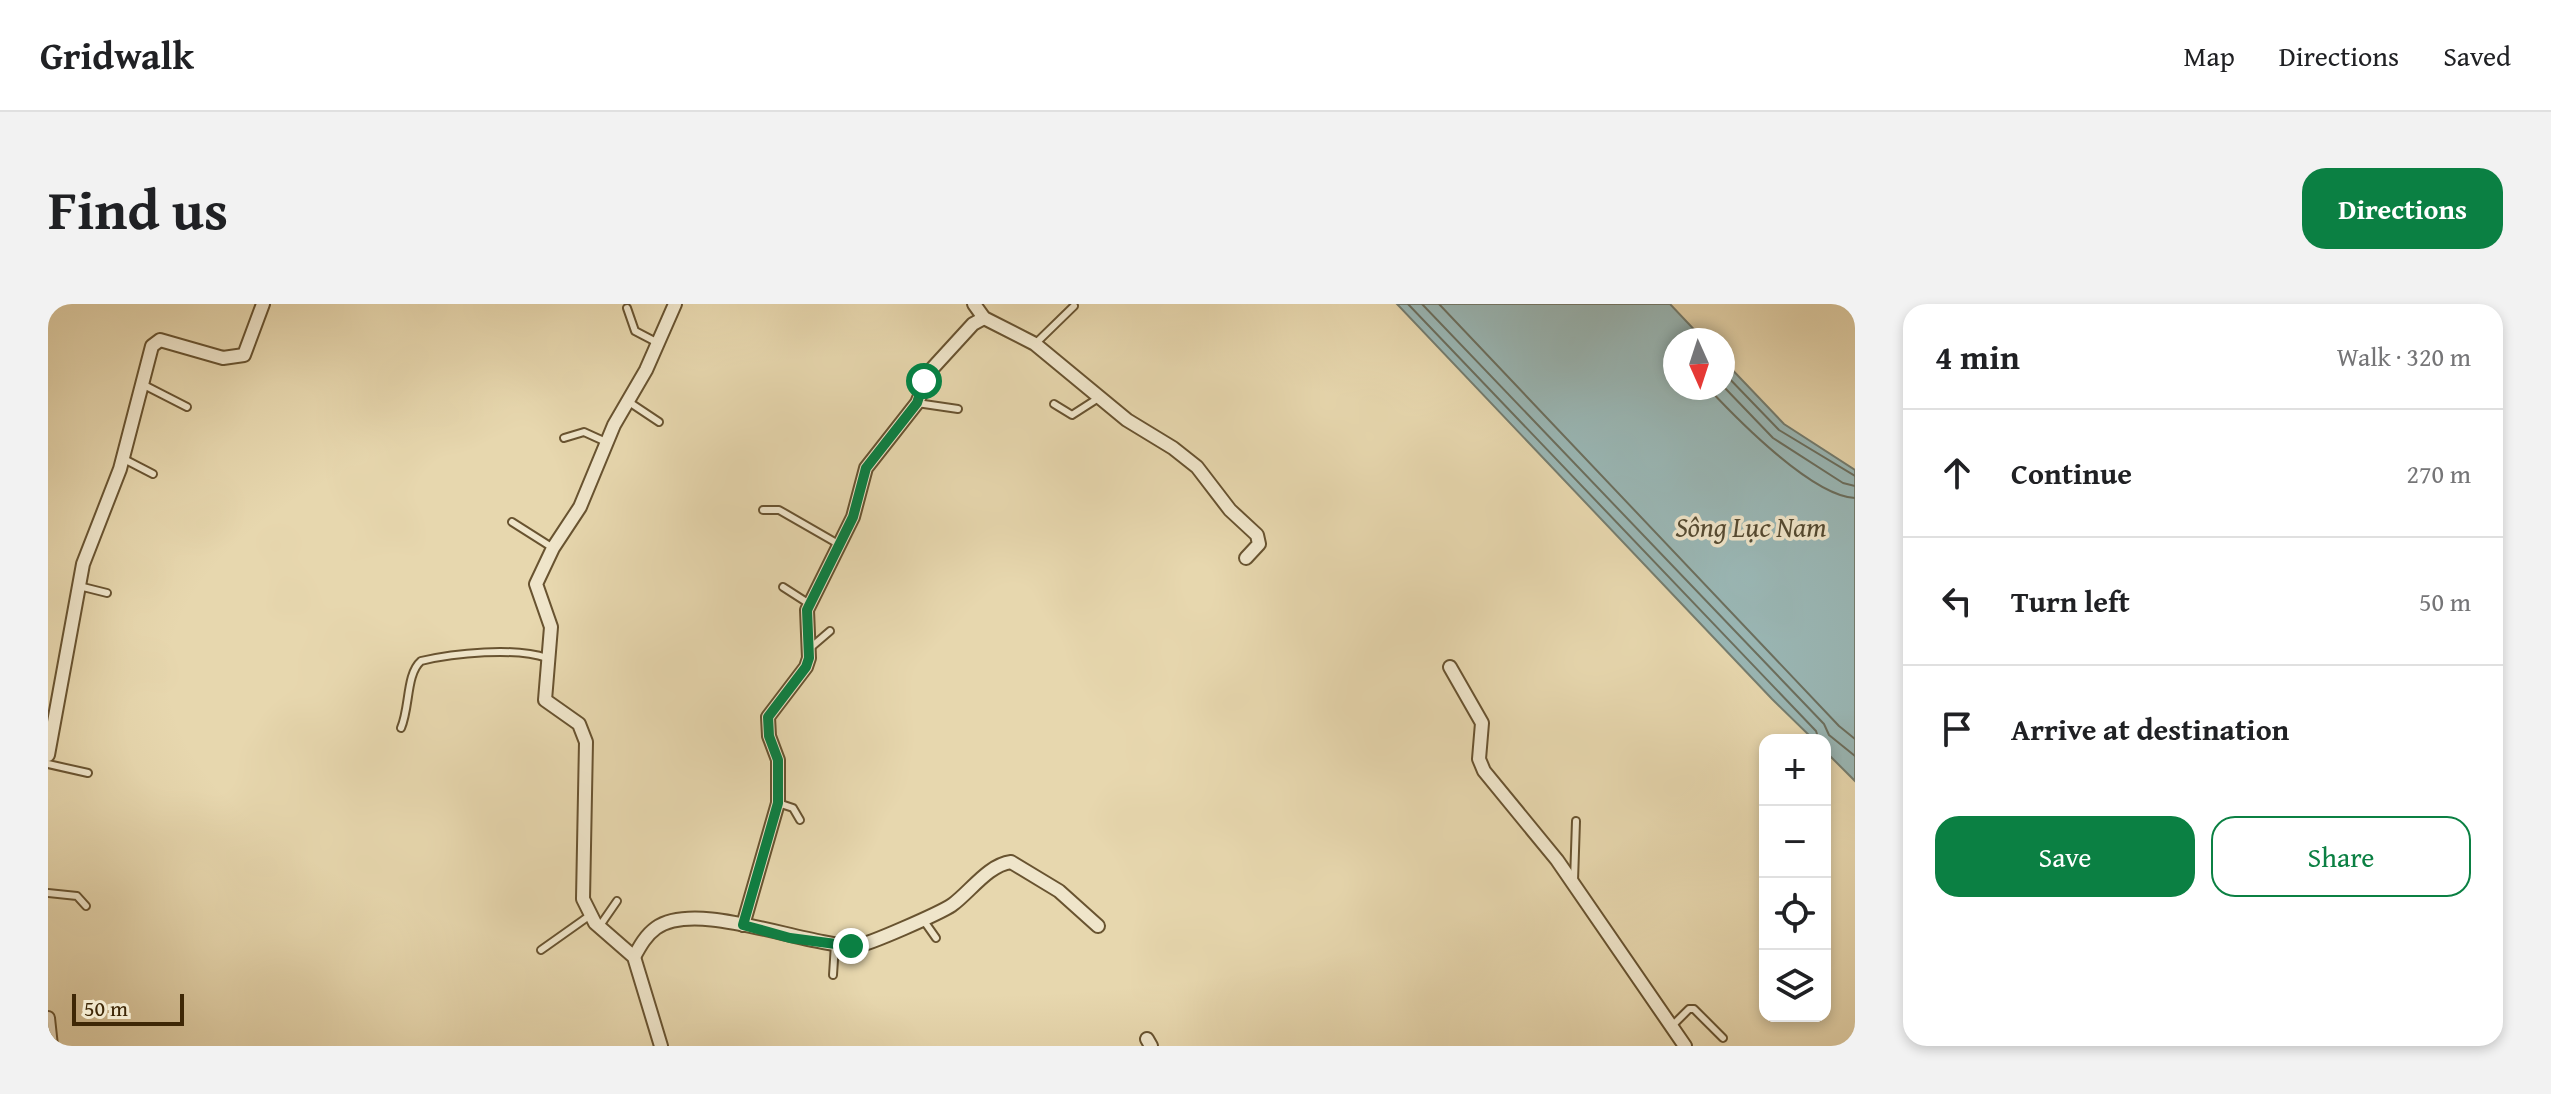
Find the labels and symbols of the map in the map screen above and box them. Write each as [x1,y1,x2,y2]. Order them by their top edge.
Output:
north arrow [1663,328,1735,400]
route start [906,363,942,399]
water label: Sông Lục Nam [1675,506,1827,547]
route end [833,928,869,964]
scale bar [72,990,184,1026]

